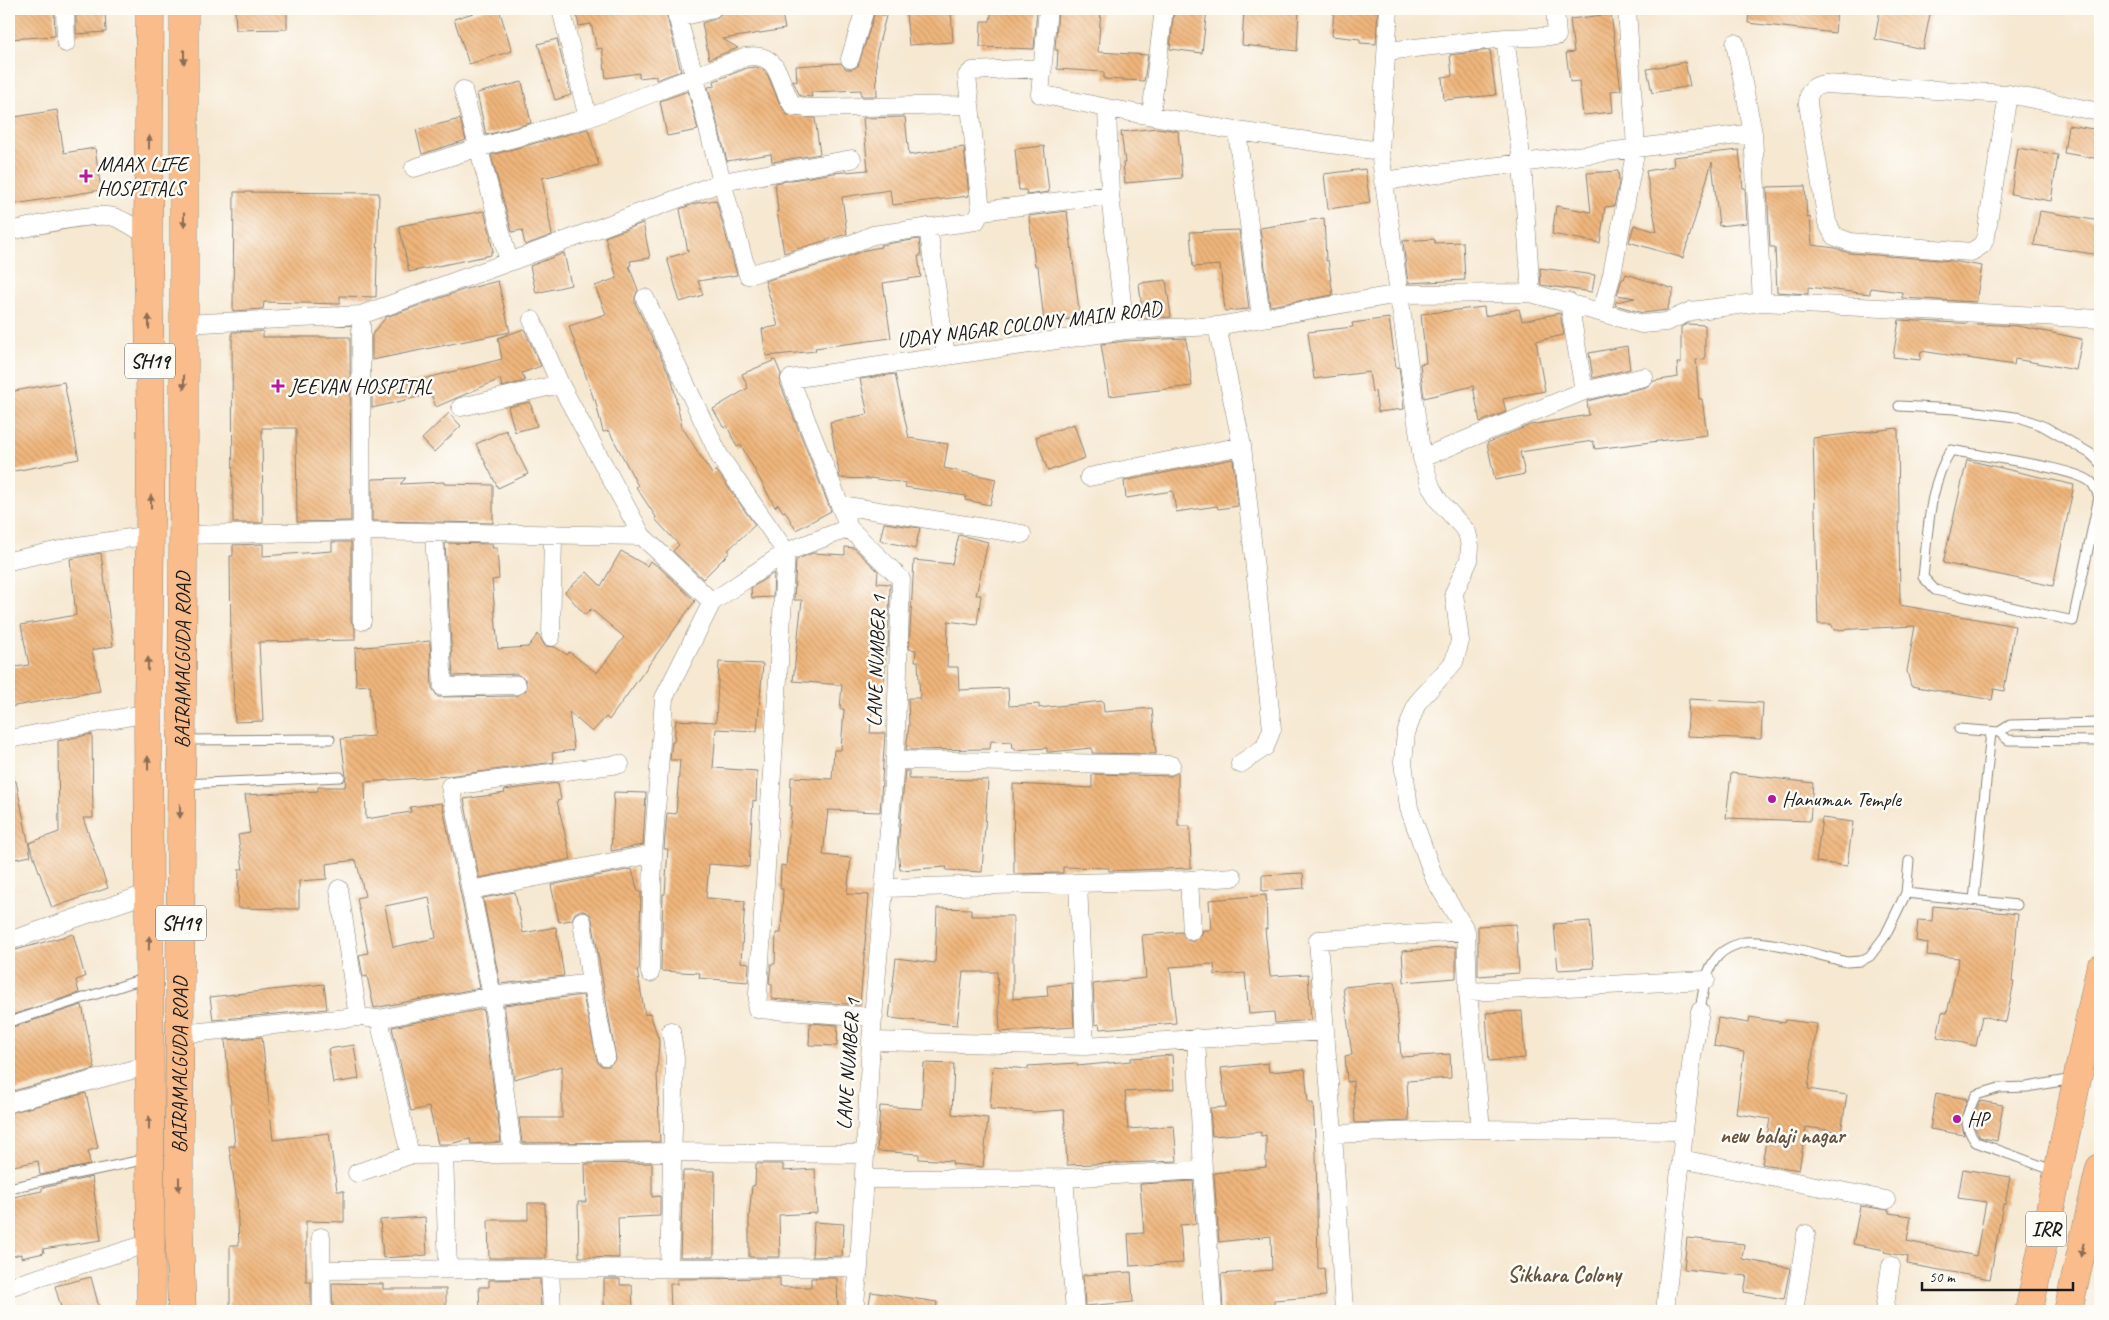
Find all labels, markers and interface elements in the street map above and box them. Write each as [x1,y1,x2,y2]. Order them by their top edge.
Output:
one-way arrow [180,50,188,66]
one-way arrow [145,133,153,149]
place label: MAAX LIFE HOSPITALS [97,151,190,201]
marker: MAAX LIFE HOSPITALS [79,169,93,183]
one-way arrow [180,212,188,228]
street label: UDAY NAGAR COLONY MAIN ROAD [895,295,1165,353]
one-way arrow [145,313,153,329]
road number: SH19 [125,344,175,378]
place label: JEEVAN HOSPITAL [288,373,432,399]
one-way arrow [180,375,188,391]
marker: JEEVAN HOSPITAL [271,379,285,393]
one-way arrow [147,493,155,509]
street label: BAIRAMALGUDA ROAD [169,570,196,748]
street label: LANE NUMBER 1 [861,593,891,727]
one-way arrow [145,656,153,672]
one-way arrow [144,754,152,770]
place label: Hanuman Temple [1782,786,1902,812]
marker: Hanuman Temple [1766,793,1778,805]
one-way arrow [176,804,184,820]
road number: SH19 [156,906,206,940]
one-way arrow [145,934,153,950]
street label: BAIRAMALGUDA ROAD [166,975,193,1153]
street label: LANE NUMBER 1 [830,996,866,1131]
place label: HP [1967,1106,1992,1132]
marker: HP [1951,1113,1963,1125]
one-way arrow [146,1114,154,1130]
district label: new balaji nagar [1720,1122,1846,1150]
one-way arrow [175,1176,183,1192]
road number: IRR [2026,1212,2066,1246]
one-way arrow [2078,1242,2086,1257]
scale bar [1922,1260,2073,1292]
district label: Sikhara Colony [1507,1261,1623,1289]
text: 50 m [1929,1268,1956,1287]

